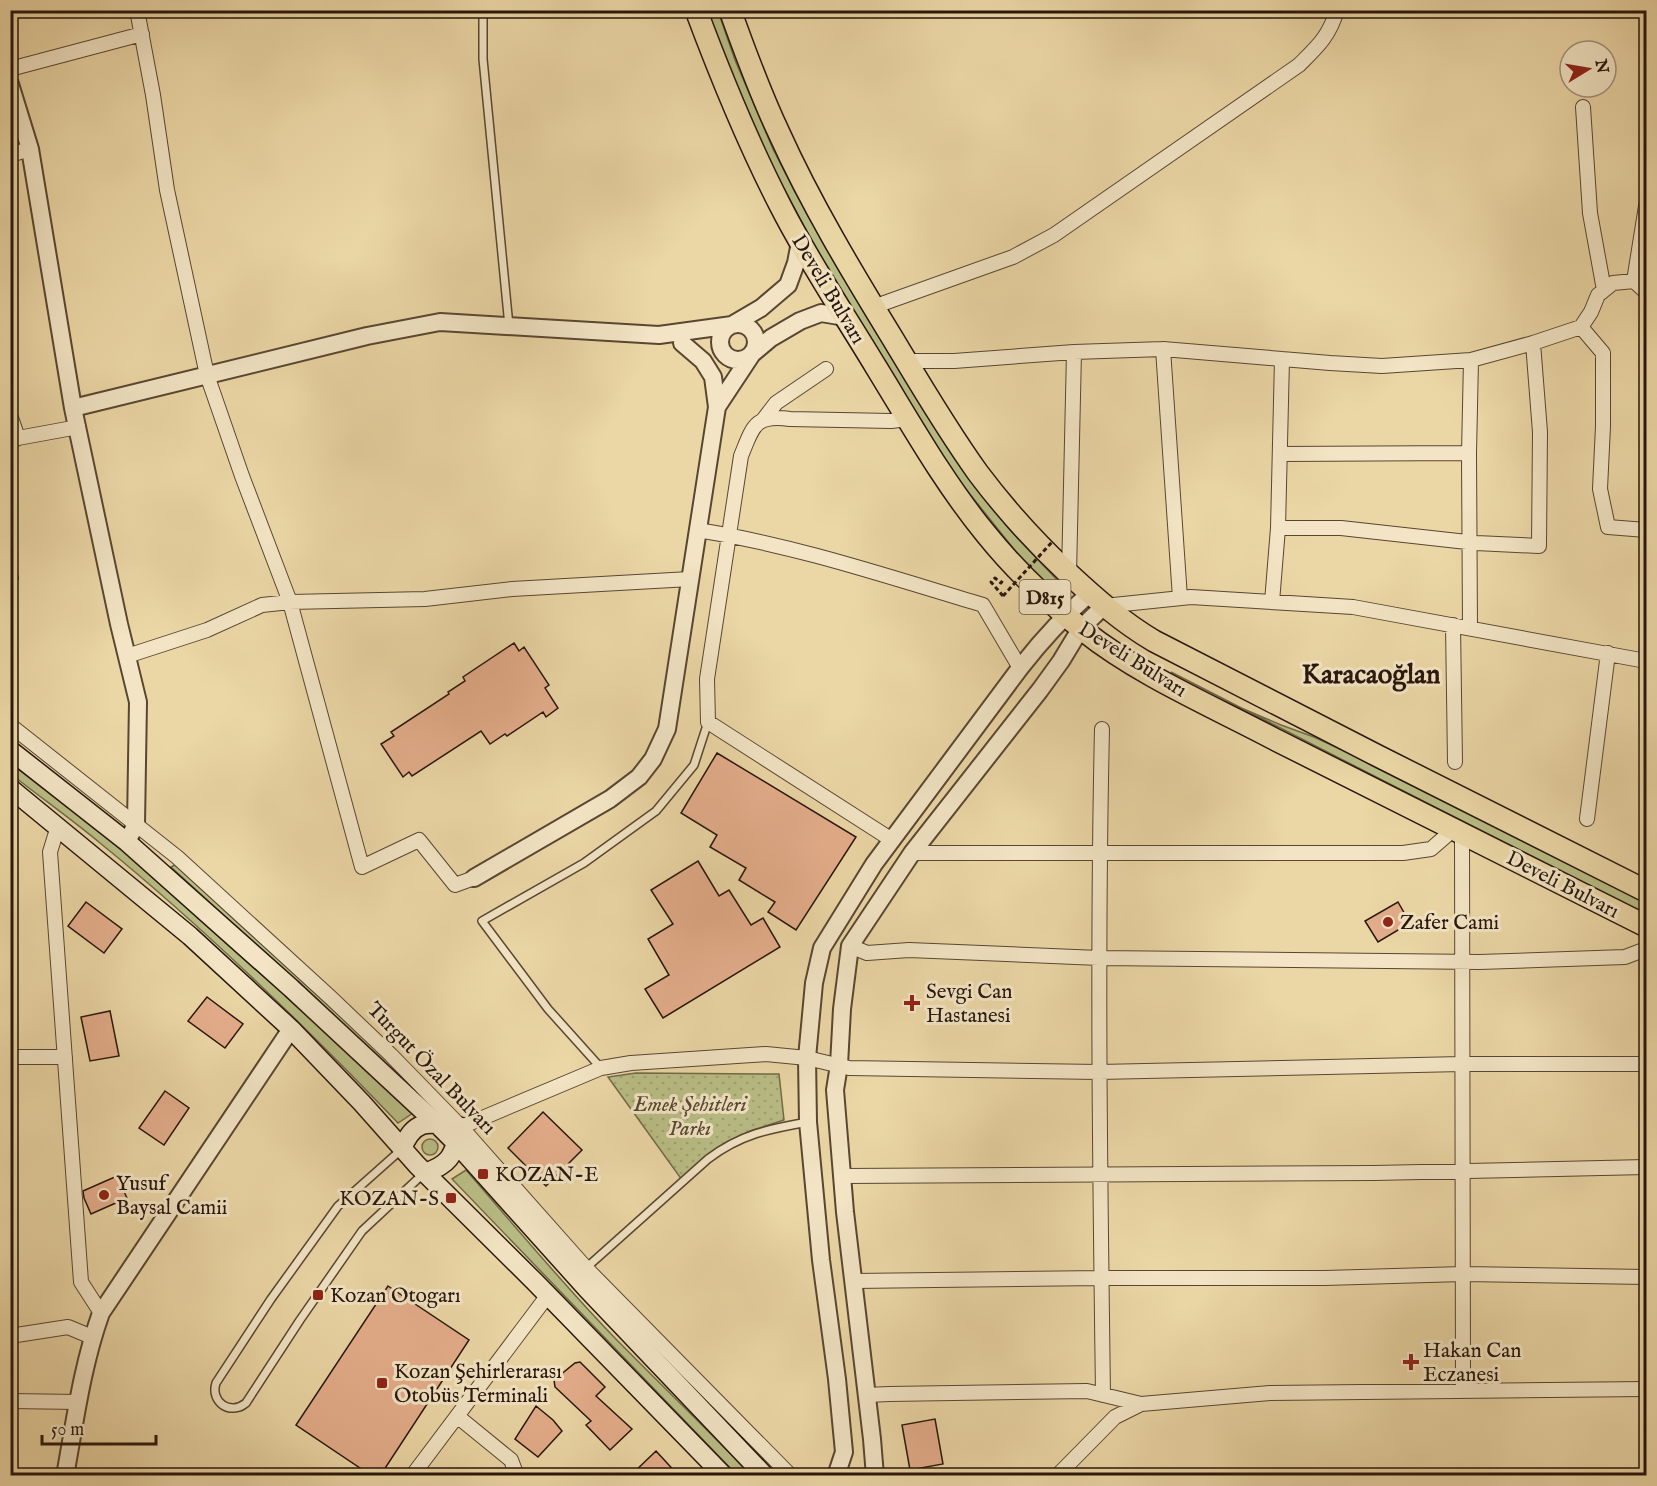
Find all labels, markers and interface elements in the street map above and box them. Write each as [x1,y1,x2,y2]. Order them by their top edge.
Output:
north arrow [1558,39,1618,99]
text: N [1589,57,1612,75]
street label: Develi Bulvarı [784,230,871,350]
road number: D815 [1020,580,1070,614]
street label: Develi Bulvarı [1073,616,1192,704]
district label: Karacaoğlan [1302,659,1441,693]
street label: Develi Bulvarı [1501,845,1623,925]
place label: Zafer Cami [1400,910,1499,937]
marker: Zafer Cami [1381,915,1395,929]
place label: Sevgi Can Hastanesi [926,979,1012,1030]
marker: Sevgi Can Hastanesi [903,994,921,1012]
street label: Turgut Özal Bulvarı [361,997,501,1141]
park label: Emek Şehitleri Parkı [633,1092,748,1143]
place label: KOZAN-E [495,1162,599,1189]
marker: KOZAN-E [476,1167,490,1181]
place label: Yusuf Baysal Camii [116,1171,227,1222]
place label: KOZAN-S [339,1186,439,1213]
marker: Yusuf Baysal Camii [97,1188,111,1202]
marker: KOZAN-S [444,1191,458,1205]
place label: Kozan Otogarı [330,1283,461,1310]
marker: Kozan Otogarı [311,1288,325,1302]
place label: Hakan Can Eczanesi [1423,1338,1521,1389]
marker: Hakan Can Eczanesi [1404,1355,1418,1369]
place label: Kozan Şehirlerarası Otobüs Terminali [394,1359,562,1410]
marker: Kozan Şehirlerarası Otobüs Terminali [375,1376,389,1390]
scale bar [42,1408,156,1446]
text: 50 m [51,1419,84,1442]

